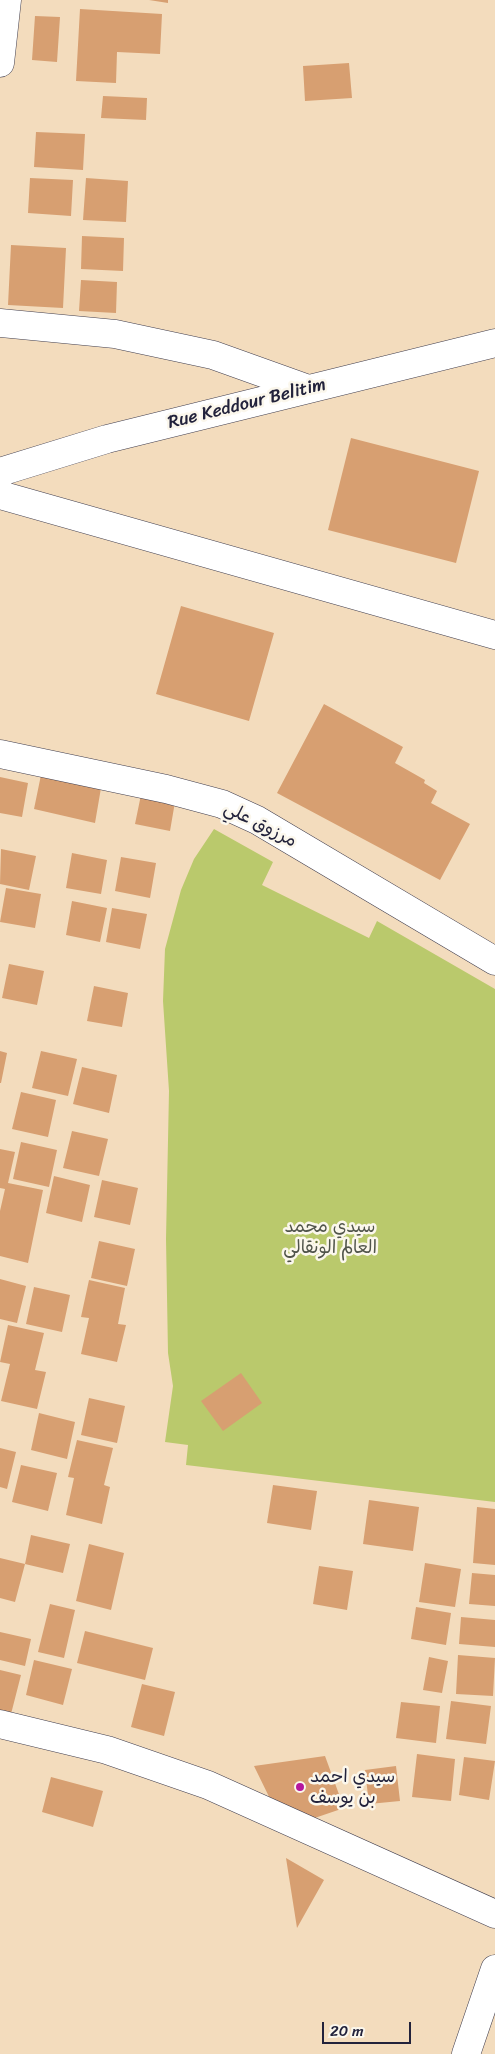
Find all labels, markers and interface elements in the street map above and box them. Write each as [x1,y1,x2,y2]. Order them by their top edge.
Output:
street label: Rue Keddour Belitim [166,374,328,434]
street label: مرزوق علي [220,798,300,852]
park label: سيدي محمد العالم الونقالي [283,1216,377,1258]
place label: سيدي احمد بن يوسف [310,1766,395,1808]
marker: سيدي احمد بن يوسف [294,1781,306,1793]
scale bar [325,2012,414,2044]
text: 20 m [330,2018,364,2044]

